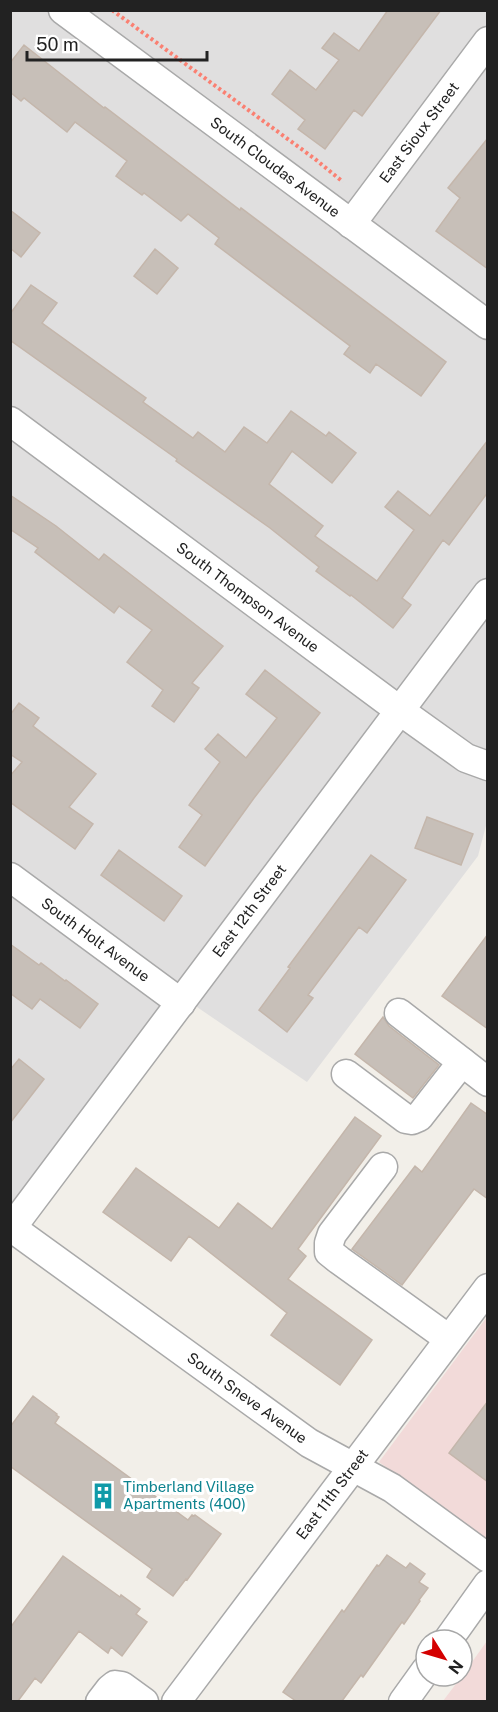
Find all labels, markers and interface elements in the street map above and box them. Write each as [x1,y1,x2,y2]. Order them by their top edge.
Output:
scale bar [27,24,207,62]
text: 50 m [36,34,79,55]
street label: East Sioux Street [376,79,462,186]
street label: South Cloudas Avenue [207,113,344,220]
street label: South Thompson Avenue [173,539,323,656]
street label: East 12th Street [209,861,289,960]
street label: South Holt Avenue [38,894,153,985]
street label: South Sneve Avenue [184,1349,310,1447]
street label: East 11th Street [293,1445,372,1543]
place label: Timberland Village Apartments (400) [123,1478,254,1512]
building icon: Timberland Village Apartments (400) [88,1481,118,1511]
north arrow [414,1628,474,1688]
text: N [444,1656,467,1677]

